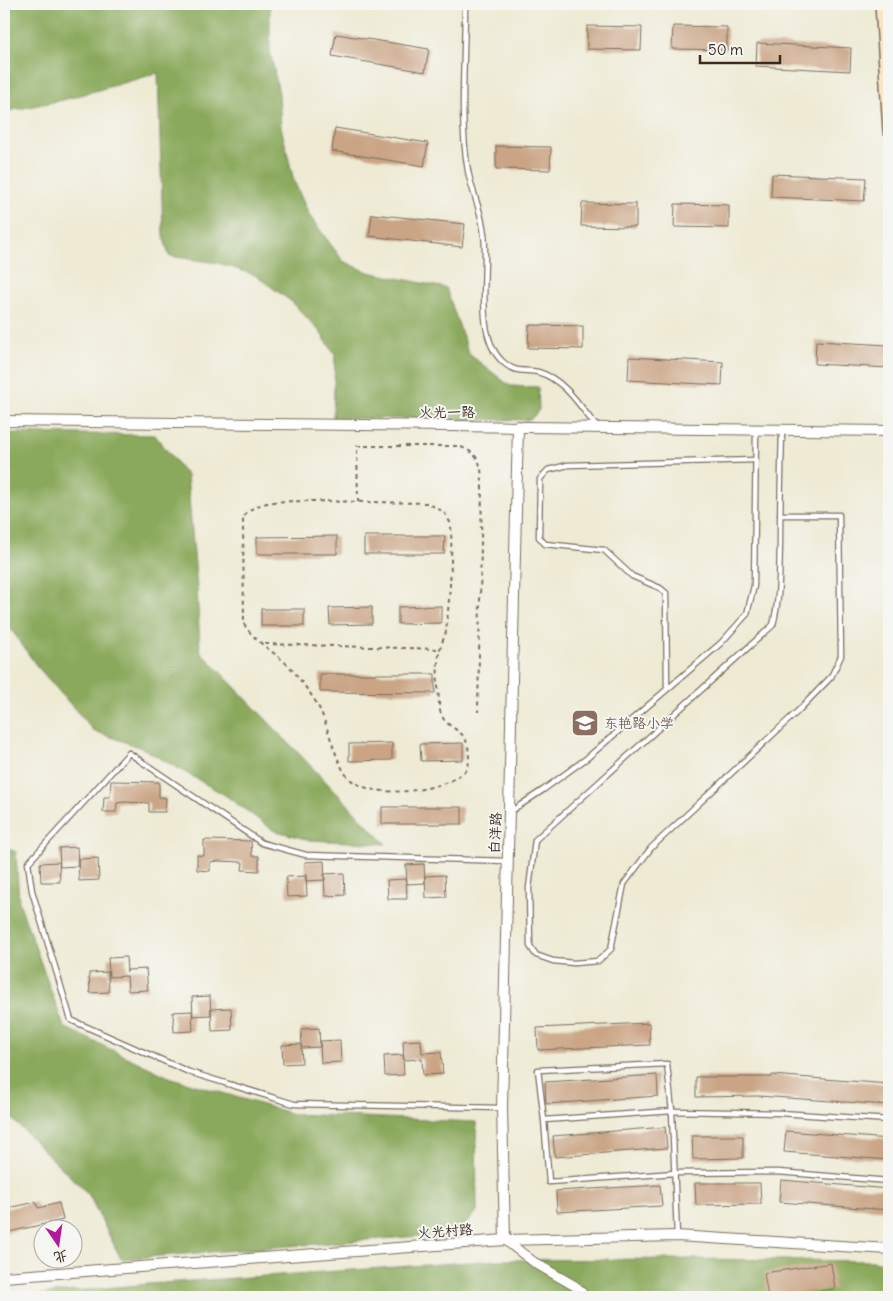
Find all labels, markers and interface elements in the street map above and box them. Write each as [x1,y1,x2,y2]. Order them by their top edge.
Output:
scale bar [700,32,780,64]
text: 50 m [708,40,743,59]
street label: 火光一路 [419,403,475,421]
school or university icon: 东艳路小学 [570,708,600,738]
place label: 东艳路小学 [604,714,674,732]
street label: 白洋路 [485,812,505,854]
north arrow [32,1218,82,1268]
street label: 火光村路 [416,1220,474,1242]
text: 北 [52,1246,70,1267]

